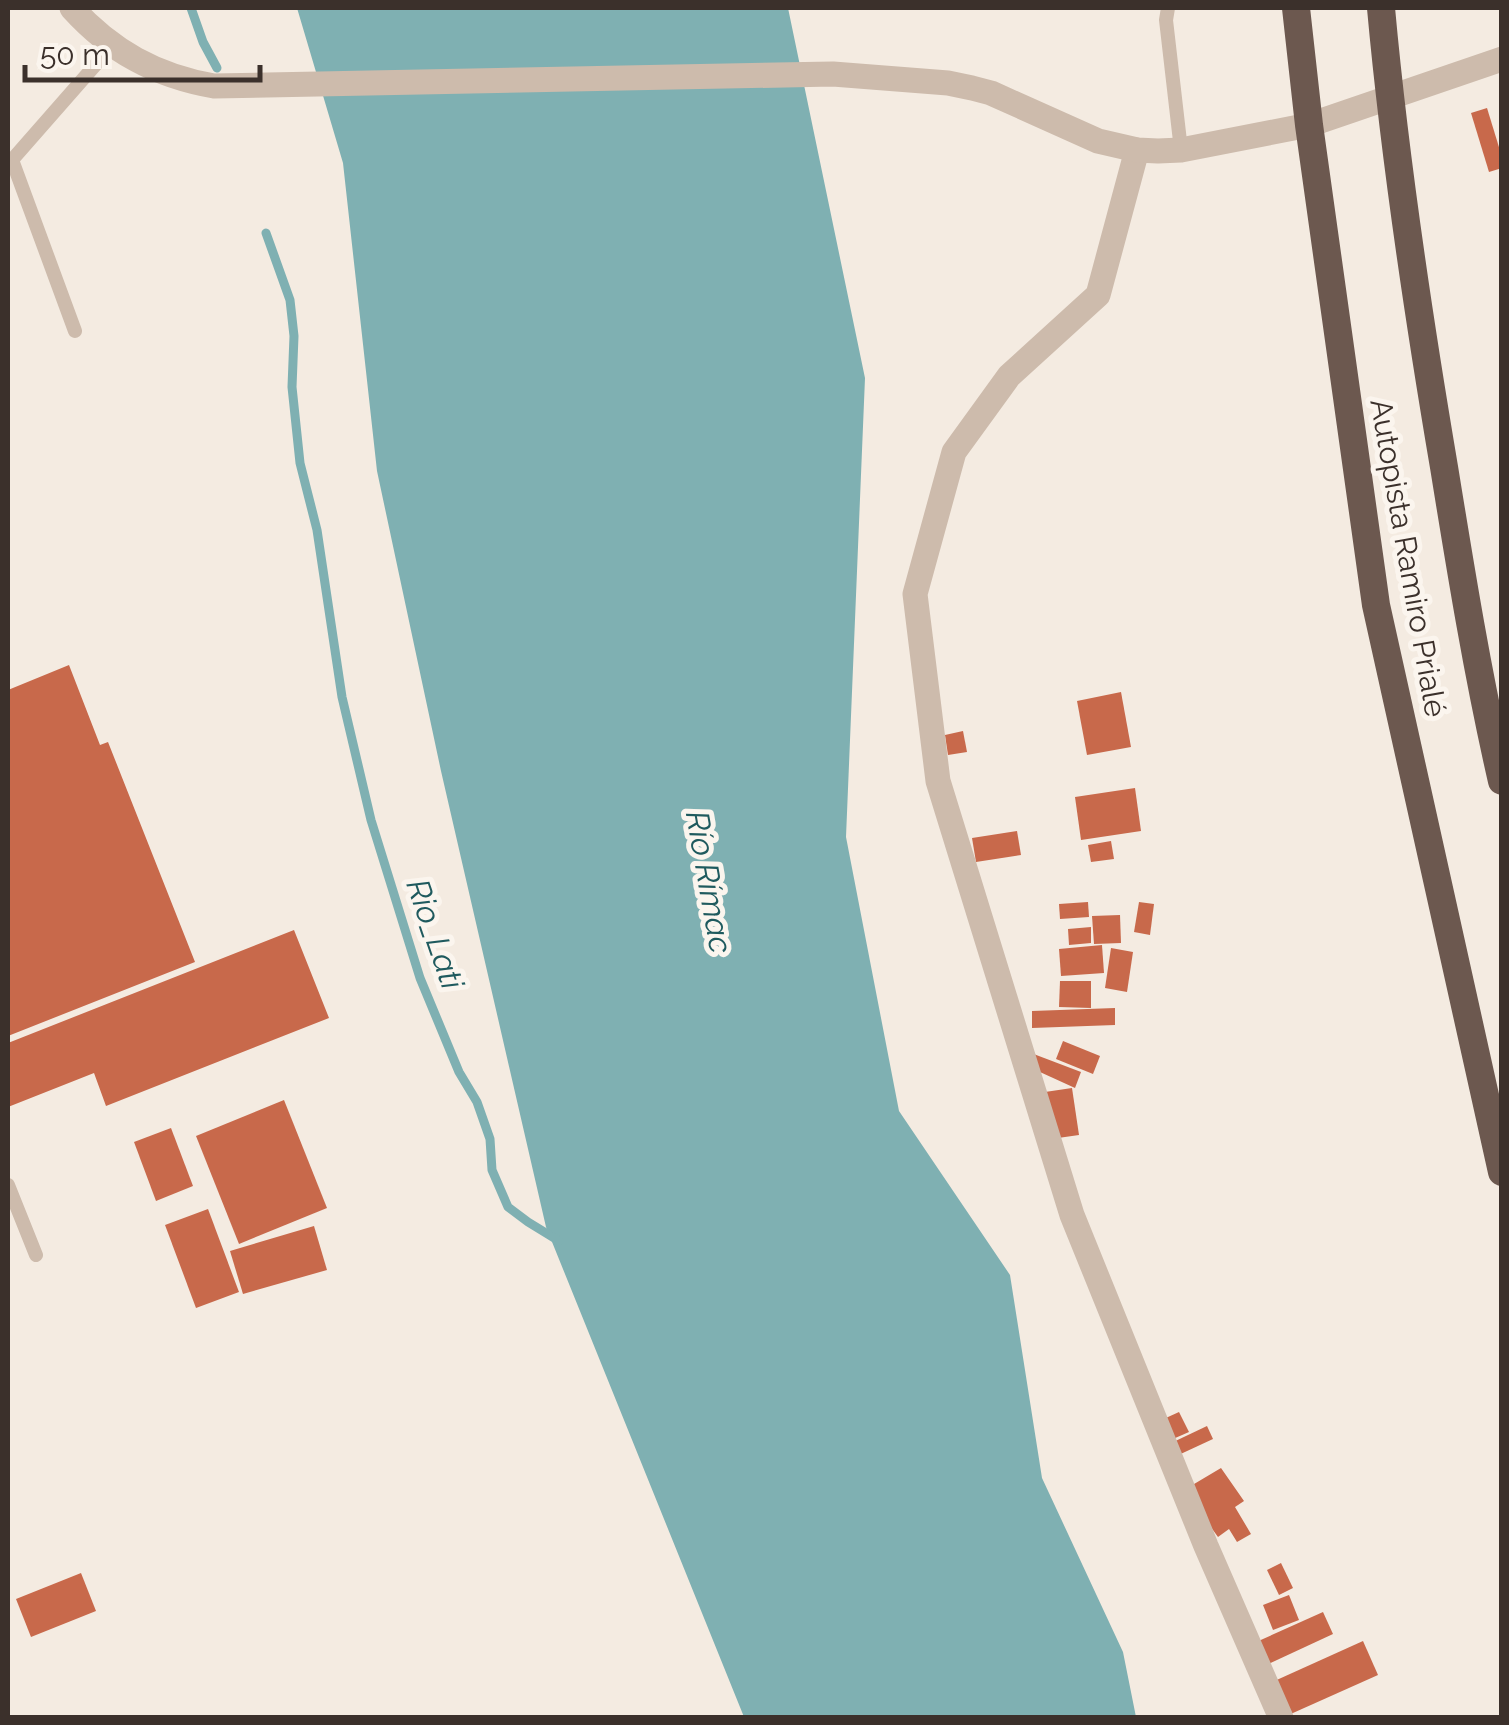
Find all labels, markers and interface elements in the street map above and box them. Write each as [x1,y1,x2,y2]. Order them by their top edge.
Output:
scale bar [25,20,260,82]
text: 50 m [40,37,110,72]
street label: Autopista Ramiro Prialé [1363,396,1454,720]
water label: Río Rímac [679,808,740,956]
water label: Rio_Lati [399,874,472,995]

